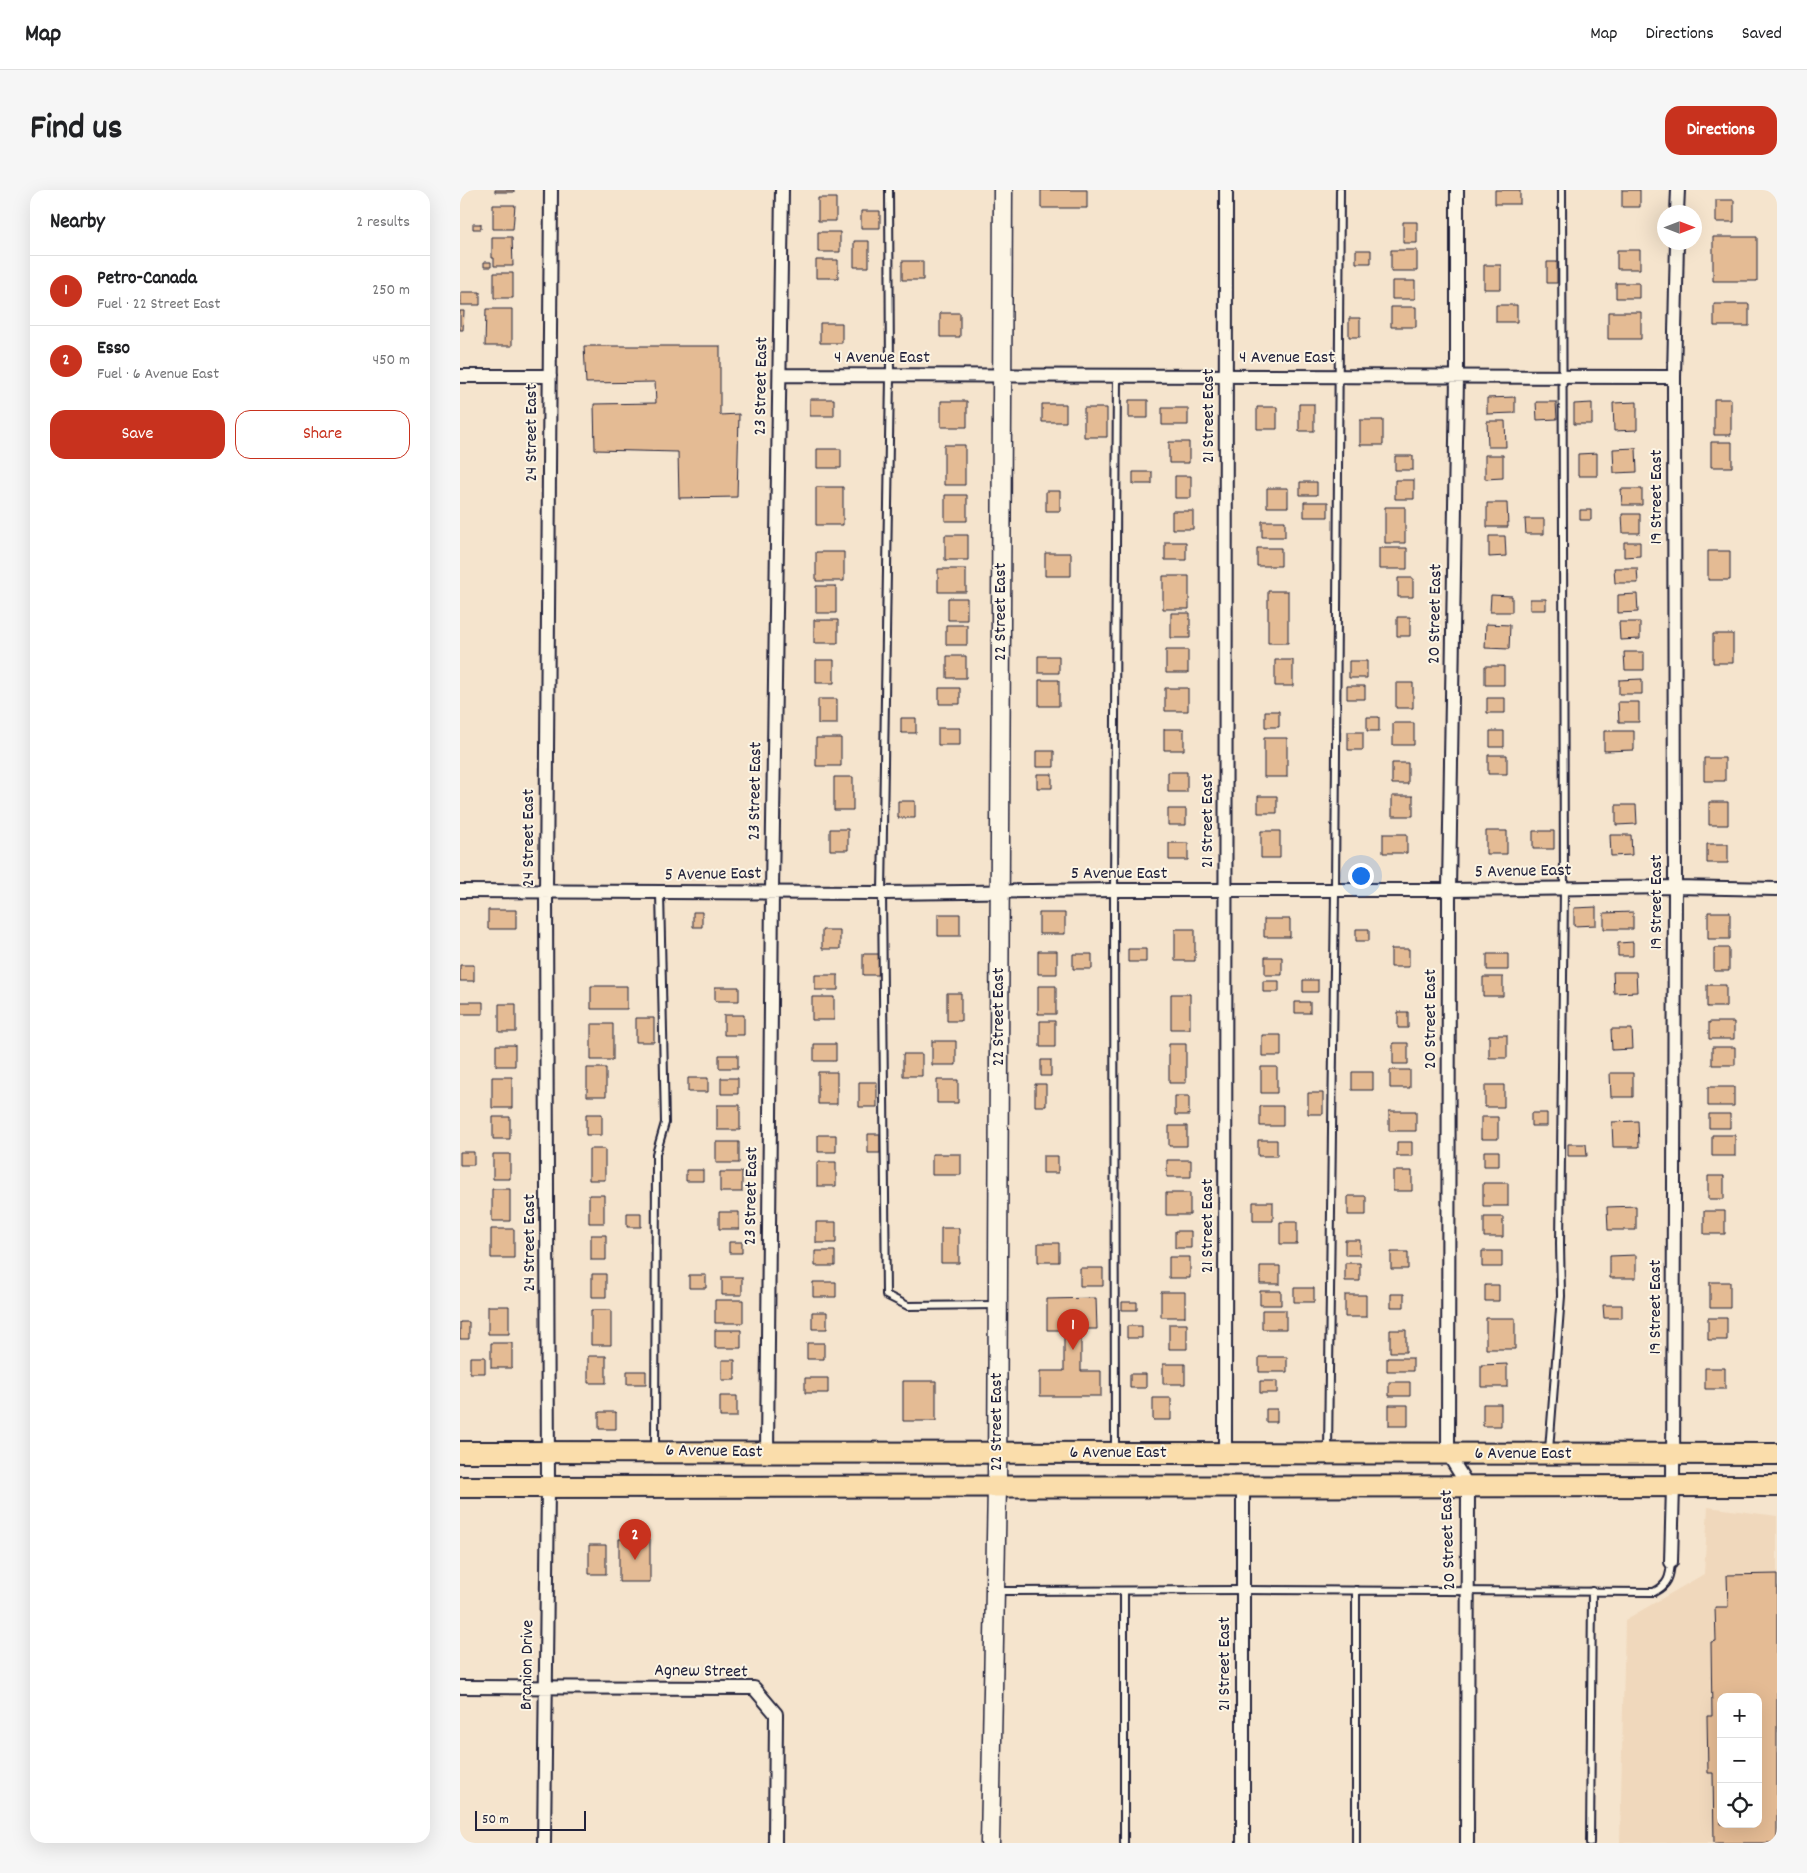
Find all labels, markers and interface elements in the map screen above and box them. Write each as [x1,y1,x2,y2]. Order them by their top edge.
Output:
text: Map [25,18,61,52]
text: Map [1590,22,1617,47]
text: Directions [1645,22,1714,47]
text: Saved [1742,22,1782,47]
text: Find us [30,105,122,155]
button: Directions [1665,106,1777,155]
north arrow [1657,205,1702,250]
text: Nearby [50,208,105,238]
text: 2 results [356,211,410,234]
text: Petro-Canada [97,266,197,293]
text: 1 [64,279,68,302]
text: 250 m [372,279,410,302]
text: Fuel · 22 Street East [97,293,220,316]
text: Esso [97,336,130,363]
street label: 23 Street East [749,336,775,436]
street label: 4 Avenue East [834,346,930,371]
street label: 4 Avenue East [1239,346,1335,371]
text: 2 [63,349,70,372]
text: 450 m [373,349,410,372]
text: Fuel · 6 Avenue East [97,363,219,386]
street label: 21 Street East [1197,368,1222,463]
street label: 24 Street East [520,384,545,482]
button: Save [50,410,225,459]
button: Share [235,410,410,459]
street label: 19 Street East [1645,449,1670,545]
street label: 22 Street East [989,562,1014,661]
street label: 20 Street East [1423,563,1449,664]
street label: 23 Street East [743,741,769,841]
street label: 21 Street East [1196,773,1221,868]
street label: 24 Street East [517,789,542,887]
street label: 19 Street East [1645,854,1670,950]
street label: 5 Avenue East [1474,859,1572,885]
street label: 5 Avenue East [664,862,762,888]
street label: 5 Avenue East [1071,862,1168,887]
your location [1348,863,1374,889]
street label: 22 Street East [987,967,1012,1066]
street label: 20 Street East [1419,968,1444,1069]
street label: 23 Street East [739,1146,765,1246]
street label: 21 Street East [1196,1178,1221,1273]
street label: 24 Street East [518,1194,543,1292]
street label: 19 Street East [1644,1259,1669,1355]
pin: 1 [1057,1309,1089,1350]
street label: 22 Street East [985,1372,1010,1471]
street label: 6 Avenue East [665,1439,763,1465]
street label: 6 Avenue East [1069,1441,1167,1466]
street label: 6 Avenue East [1474,1442,1572,1467]
street label: 20 Street East [1435,1489,1463,1591]
pin: 2 [619,1519,651,1560]
street label: 21 Street East [1213,1616,1238,1711]
street label: Branion Drive [515,1620,541,1710]
street label: Agnew Street [654,1659,748,1685]
map controls [1717,1693,1762,1828]
button: + [1717,1693,1762,1738]
button: − [1717,1738,1762,1783]
button: locate [1717,1783,1762,1828]
scale bar [475,1808,586,1831]
text: 50 m [482,1810,509,1830]

